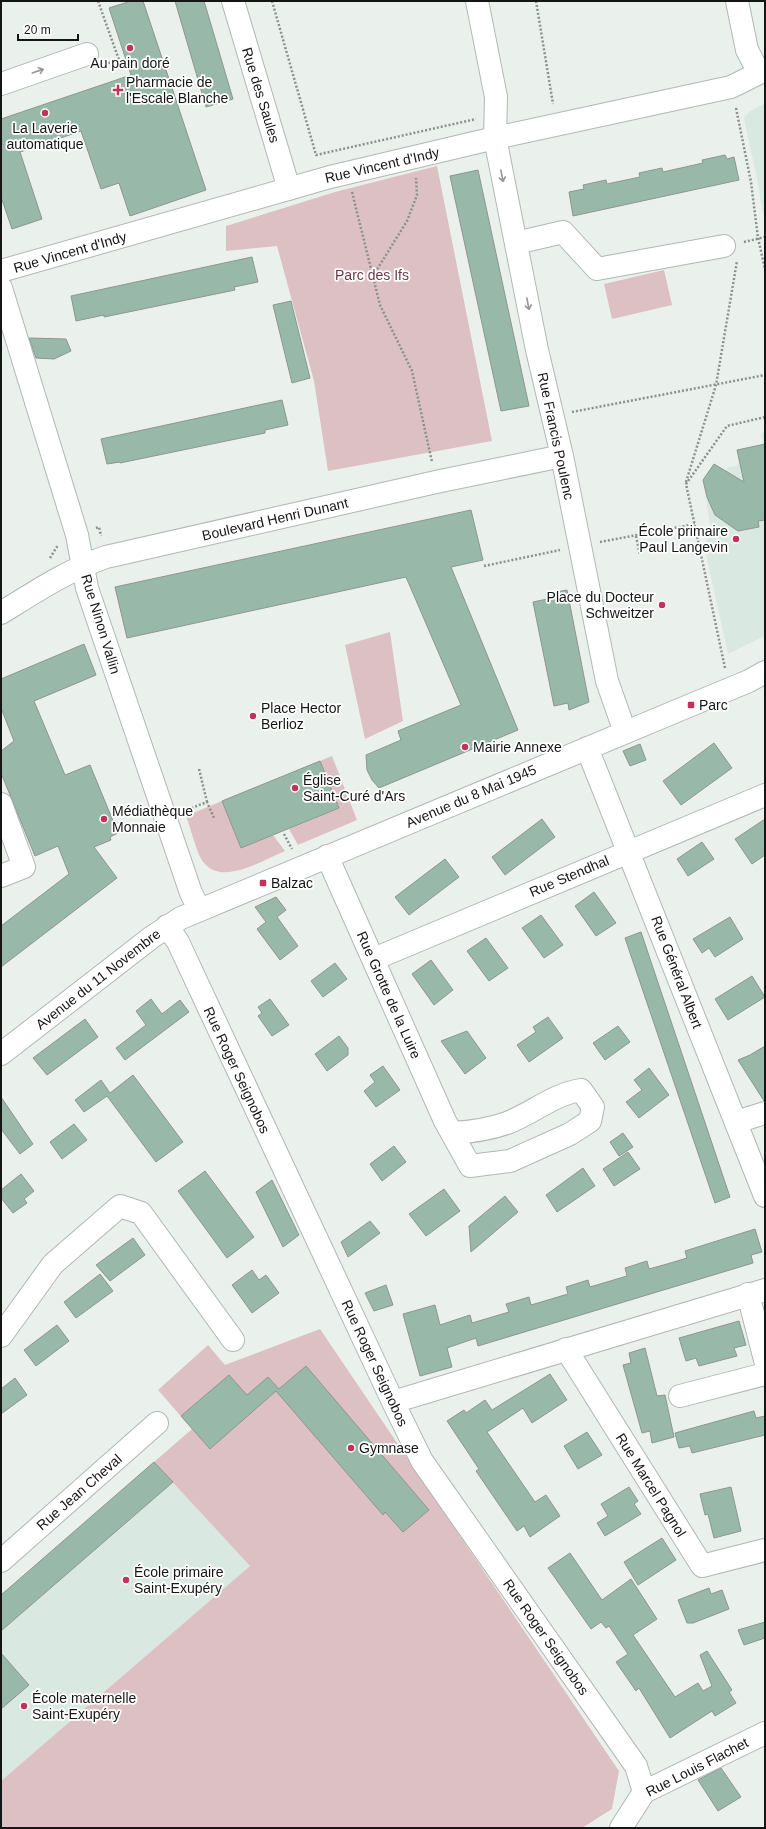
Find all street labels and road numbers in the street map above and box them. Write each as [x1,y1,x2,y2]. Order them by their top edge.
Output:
street label: Rue des Saules [239,45,283,145]
street label: Rue Vincent d'Indy [323,144,441,186]
street label: Rue Vincent d'Indy [12,228,128,276]
street label: Rue Francis Poulenc [535,371,577,501]
street label: Boulevard Henri Dunant [200,494,350,544]
street label: Rue Ninon Vallin [78,572,124,676]
street label: Avenue du 8 Mai 1945 [404,761,539,831]
street label: Rue Stendhal [527,852,611,900]
street label: Rue Général Albert [648,914,706,1031]
street label: Avenue du 11 Novembre [33,925,164,1033]
street label: Rue Grotte de la Luire [354,929,424,1061]
street label: Rue Roger Seignobos [201,1004,273,1136]
street label: Rue Roger Seignobos [339,1297,411,1429]
street label: Rue Marcel Pagnol [613,1430,689,1540]
street label: Rue Jean Cheval [33,1451,125,1533]
street label: Rue Roger Seignobos [500,1576,592,1698]
street label: Rue Louis Flachet [643,1734,751,1800]

